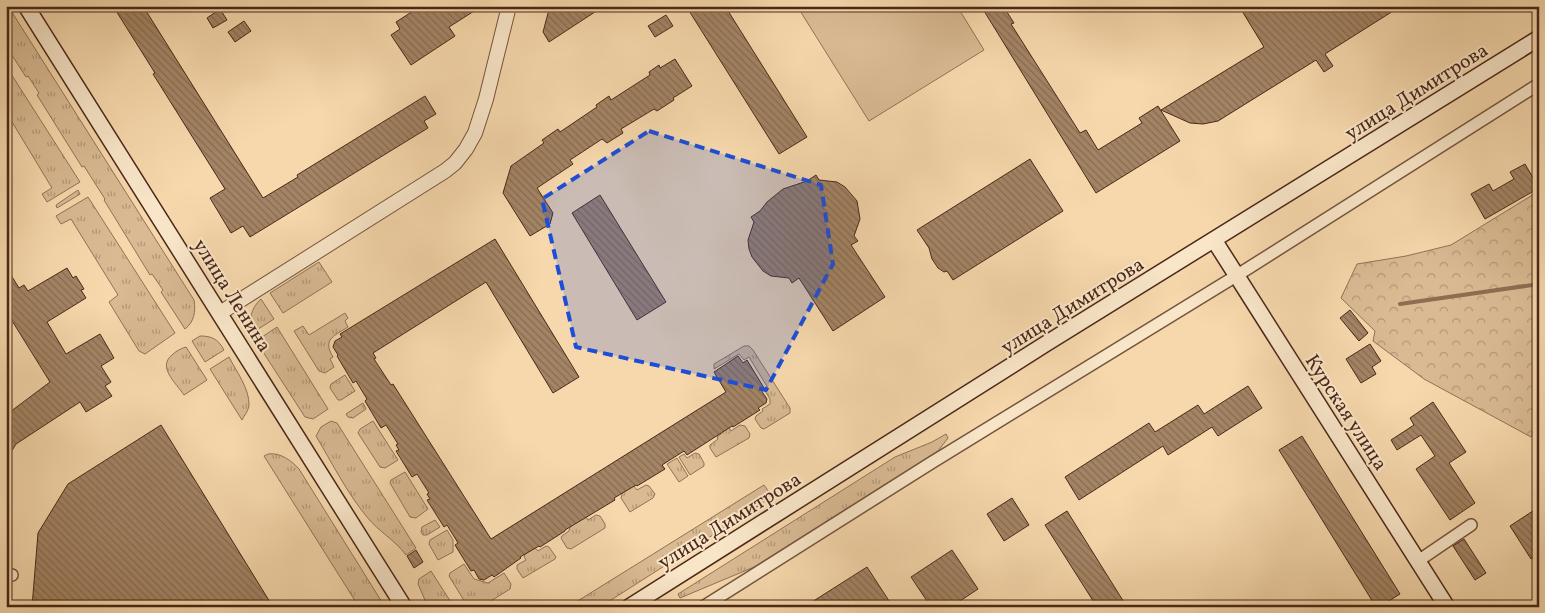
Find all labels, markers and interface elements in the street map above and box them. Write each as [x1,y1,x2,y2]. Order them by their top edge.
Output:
street label: улица Димитрова [1340,37,1494,148]
street label: улица Ленина [185,234,277,358]
street label: улица Димитрова [996,251,1150,362]
street label: Курская улица [1297,349,1393,477]
street label: улица Димитрова [653,466,807,577]

